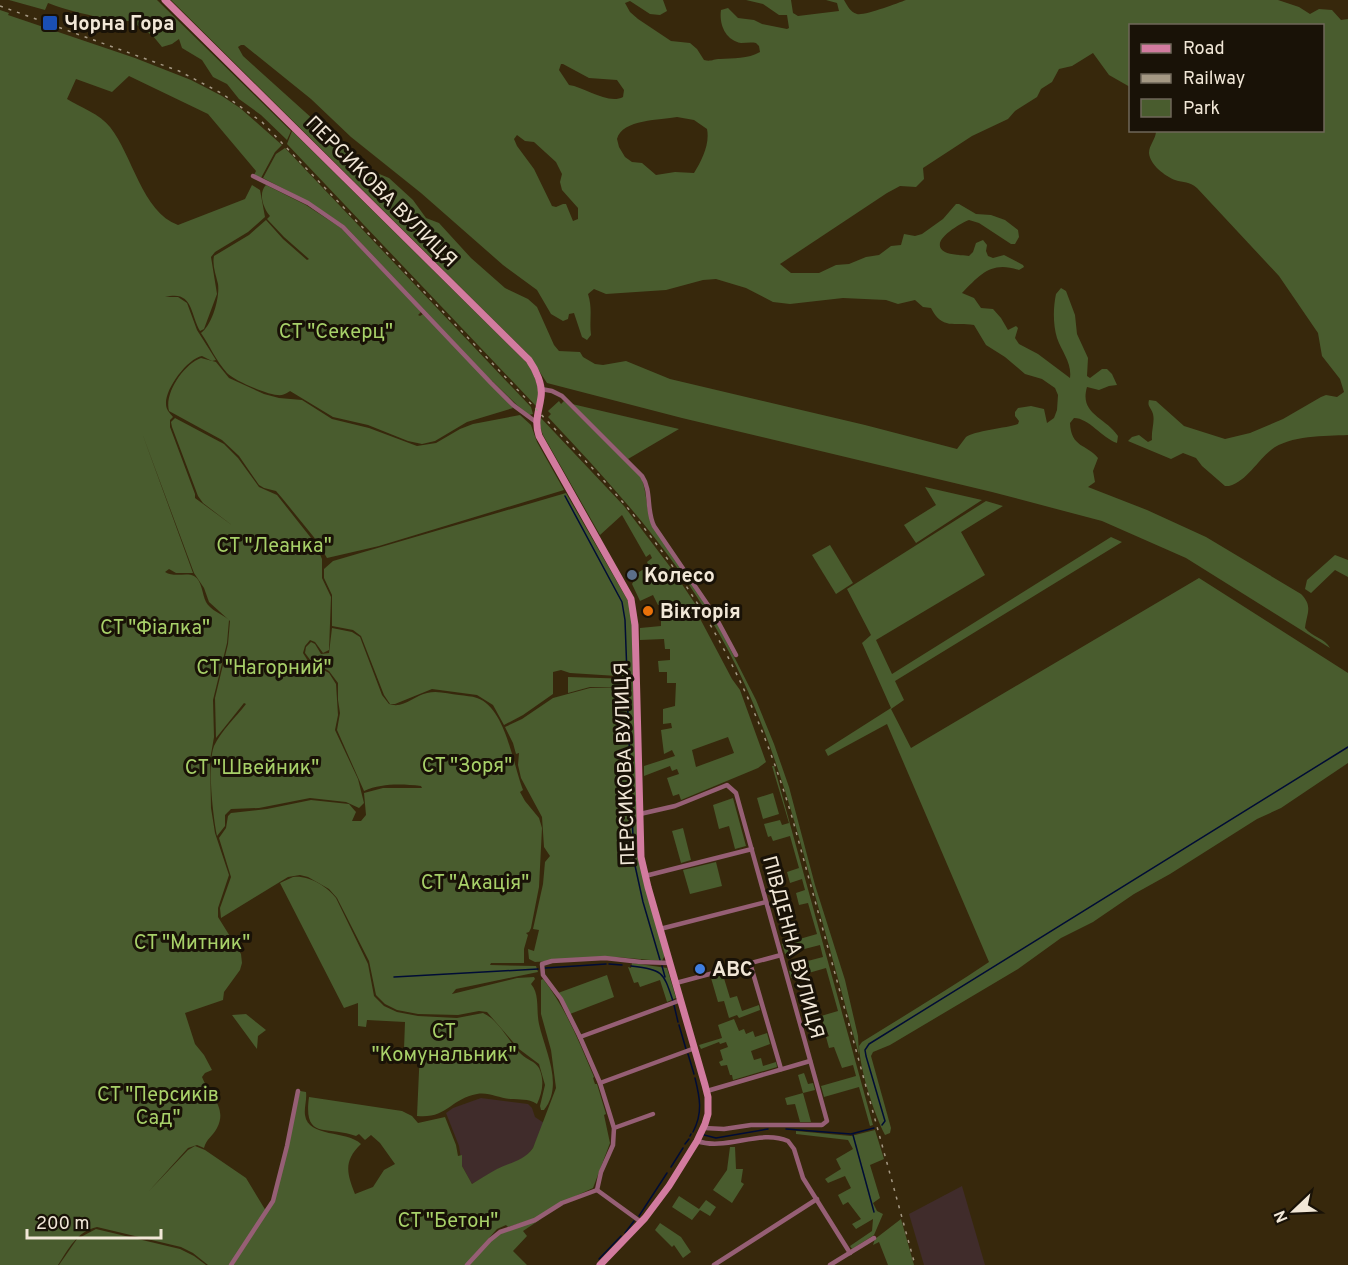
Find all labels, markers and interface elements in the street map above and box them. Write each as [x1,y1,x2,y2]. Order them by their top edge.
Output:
place label: Чорна Гора [64,12,174,38]
marker: Чорна Гора [41,14,59,32]
legend [1129,24,1324,132]
text: Road [1183,38,1225,61]
text: Railway [1183,68,1245,91]
text: Park [1183,98,1220,121]
street label: ПЕРСИКОВА ВУЛИЦЯ [299,111,462,274]
park label: СТ "Секерц" [279,320,393,346]
park label: СТ "Леанка" [216,534,332,560]
place label: Колесо [644,564,715,590]
marker: Колесо [625,568,639,582]
place label: Вікторія [660,600,741,626]
marker: Вікторія [641,604,655,618]
park label: СТ "Фіалка" [100,616,210,642]
park label: СТ "Нагорний" [196,656,332,682]
street label: ПЕРСИКОВА ВУЛИЦЯ [609,661,643,866]
park label: СТ "Зоря" [422,754,512,780]
park label: СТ "Швейник" [185,756,319,782]
street label: ПІВДЕННА ВУЛИЦЯ [755,853,829,1042]
park label: СТ "Акація" [421,871,529,897]
park label: СТ "Митник" [134,931,250,957]
place label: ABC [712,958,753,984]
marker: ABC [693,962,707,976]
park label: СТ "Комунальник" [372,1020,516,1069]
park label: СТ "Персиків Сад" [97,1083,219,1132]
north arrow [1264,1181,1324,1241]
scale bar [27,1202,160,1240]
text: N [1271,1207,1293,1225]
park label: СТ "Бетон" [398,1209,498,1235]
text: 200 m [36,1213,89,1236]

